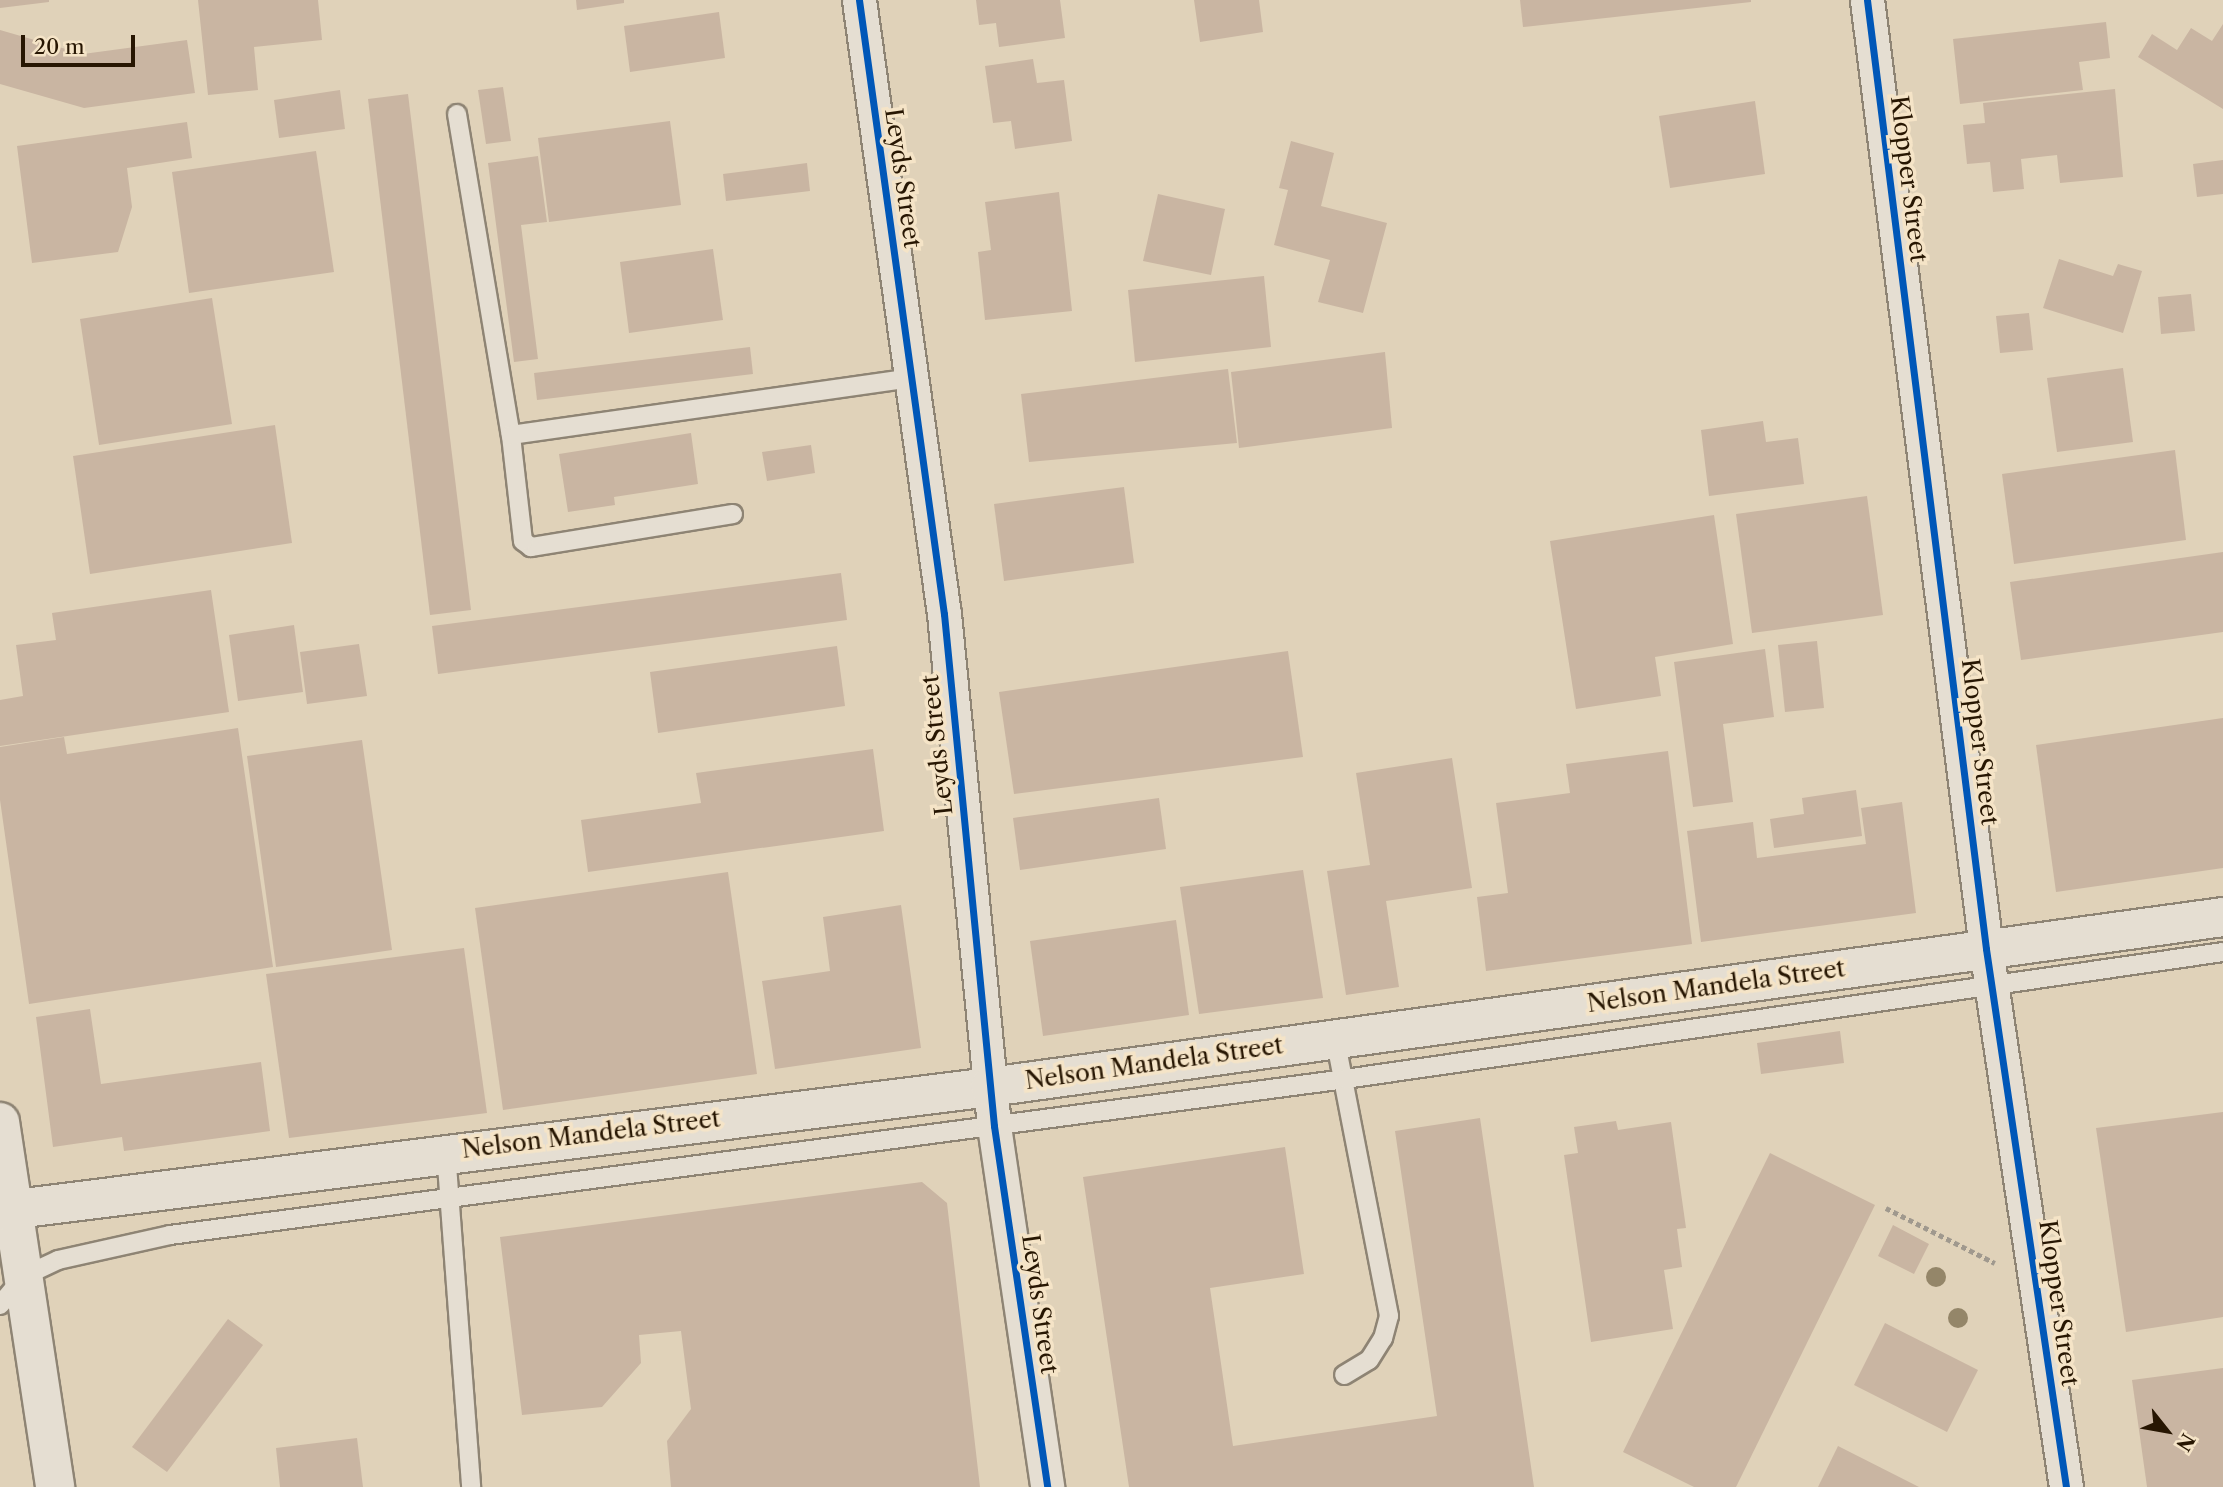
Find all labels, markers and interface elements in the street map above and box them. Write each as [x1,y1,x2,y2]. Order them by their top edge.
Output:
scale bar [24,21,138,65]
text: 20 m [34,34,85,59]
street label: Klopper Street [1884,94,1934,264]
street label: Leyds Street [879,106,927,250]
street label: Klopper Street [1955,657,2005,827]
street label: Leyds Street [915,673,959,817]
street label: Nelson Mandela Street [1585,954,1847,1018]
street label: Nelson Mandela Street [1023,1031,1285,1095]
street label: Nelson Mandela Street [460,1104,722,1164]
street label: Klopper Street [2033,1218,2085,1388]
street label: Leyds Street [1016,1232,1064,1376]
north arrow [2132,1396,2202,1466]
text: N [2171,1429,2200,1455]

